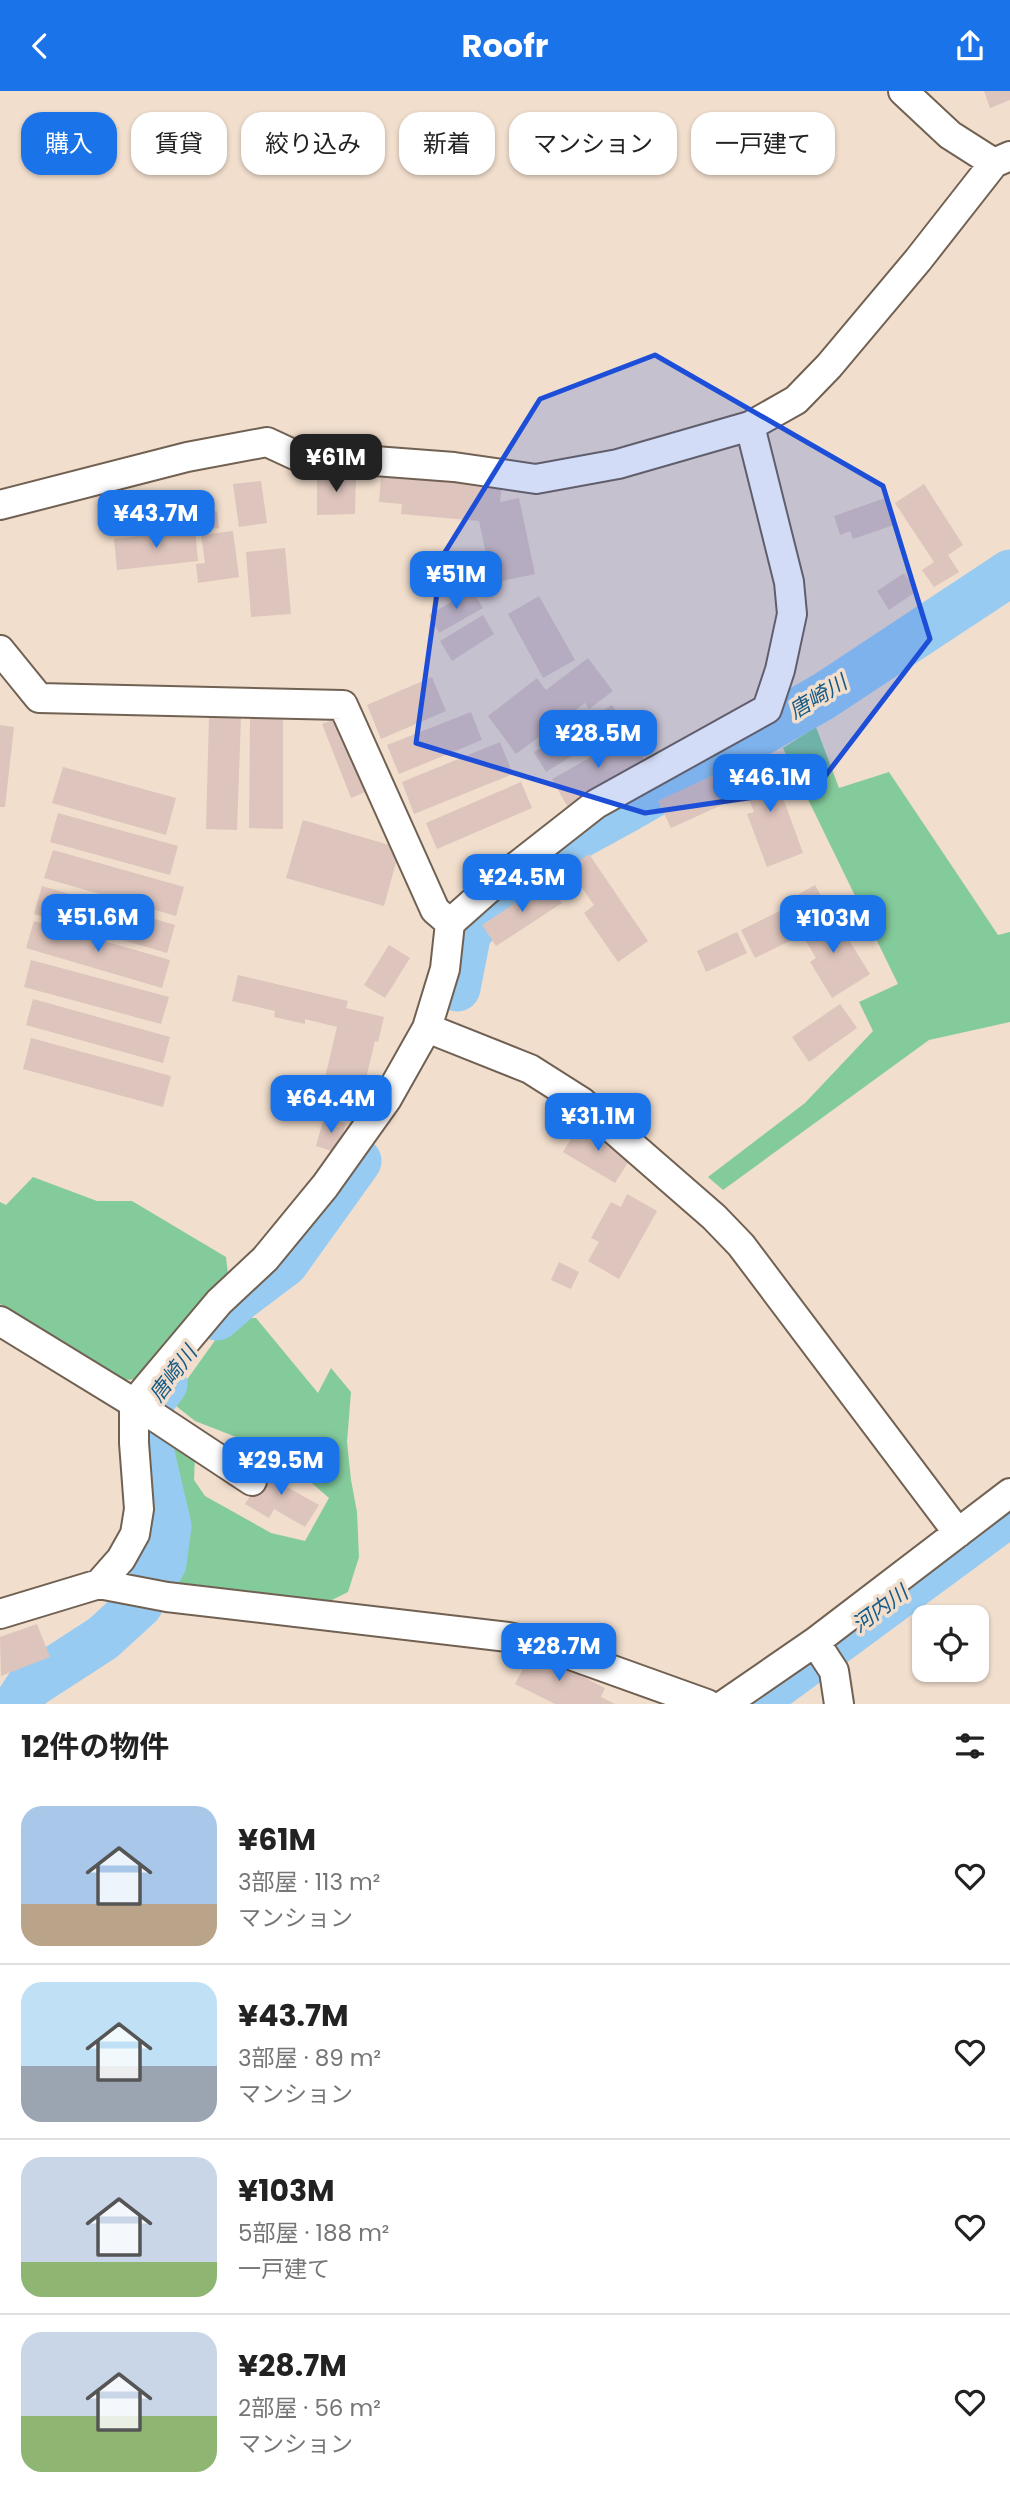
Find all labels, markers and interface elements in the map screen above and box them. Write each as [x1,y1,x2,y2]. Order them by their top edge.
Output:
text: Roofr [462,23,548,68]
icon: back [21,27,59,65]
icon: share [951,27,989,65]
chip: 購入 [21,112,117,175]
chip: 賃貸 [131,112,227,175]
chip: 絞り込み [241,112,385,175]
chip: 新着 [399,112,495,175]
chip: マンション [509,112,677,175]
chip: 一戸建て [691,112,835,175]
pin: ¥61M [295,435,377,494]
text: ¥61M [306,441,366,473]
pin: ¥43.7M [99,491,213,550]
text: ¥43.7M [114,497,198,529]
pin: ¥51M [415,552,497,611]
text: ¥51M [426,558,486,590]
water label: 唐崎川 [783,667,854,725]
pin: ¥28.5M [541,711,655,770]
text: ¥28.5M [555,717,641,749]
pin: ¥46.1M [713,755,827,814]
text: ¥46.1M [729,761,811,793]
pin: ¥24.5M [465,855,579,914]
text: ¥24.5M [479,861,565,893]
pin: ¥51.6M [41,895,155,954]
pin: ¥103M [784,895,882,955]
text: ¥51.6M [57,901,139,933]
text: ¥103M [796,902,870,934]
pin: ¥64.4M [274,1075,388,1135]
text: ¥64.4M [287,1082,375,1114]
pin: ¥31.1M [541,1093,655,1153]
text: ¥31.1M [561,1100,635,1132]
water label: 唐崎川 [142,1338,204,1408]
pin: ¥29.5M [224,1437,338,1497]
text: ¥29.5M [238,1444,324,1476]
water label: 河内川 [846,1577,915,1639]
map controls [912,1605,989,1682]
button: locate [912,1605,989,1682]
pin: ¥28.7M [502,1623,616,1683]
text: ¥28.7M [517,1630,601,1662]
text: 12件の物件 [21,1725,169,1768]
icon: filters [951,1727,989,1765]
text: ¥61M [238,1818,316,1861]
icon: home [77,1834,161,1918]
icon: heart [951,1857,989,1895]
text: 3部屋 · 113 m² [238,1866,380,1898]
text: マンション [238,1902,353,1934]
text: ¥43.7M [238,1994,349,2037]
icon: home [77,2010,161,2094]
icon: heart [951,2033,989,2071]
text: 3部屋 · 89 m² [238,2042,381,2074]
text: マンション [238,2078,353,2110]
text: ¥103M [238,2169,335,2212]
icon: home [77,2185,161,2269]
icon: heart [951,2208,989,2246]
text: 5部屋 · 188 m² [238,2217,389,2249]
text: 一戸建て [238,2253,330,2285]
text: ¥28.7M [238,2344,347,2387]
icon: home [77,2360,161,2444]
icon: heart [951,2383,989,2421]
text: 2部屋 · 56 m² [238,2392,381,2424]
text: マンション [238,2428,353,2460]

